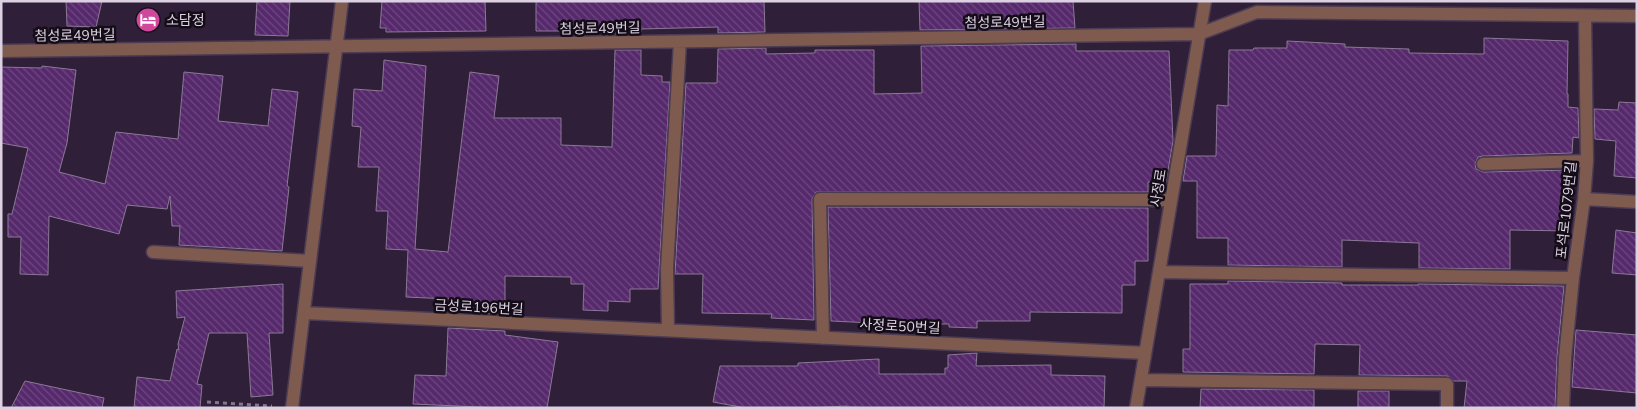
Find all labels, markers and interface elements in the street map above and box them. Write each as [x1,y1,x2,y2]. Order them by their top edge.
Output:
hotel icon: 소담정 [135,7,161,33]
place label: 소담정 [166,11,205,30]
street label: 첨성로49번길 [964,12,1046,33]
street label: 첨성로49번길 [559,18,641,39]
street label: 첨성로49번길 [34,25,116,46]
street label: 포석로1079번길 [1552,160,1581,260]
street label: 사정로 [1146,167,1171,209]
street label: 금성로196번길 [434,296,524,319]
street label: 사정로50번길 [859,315,941,338]

